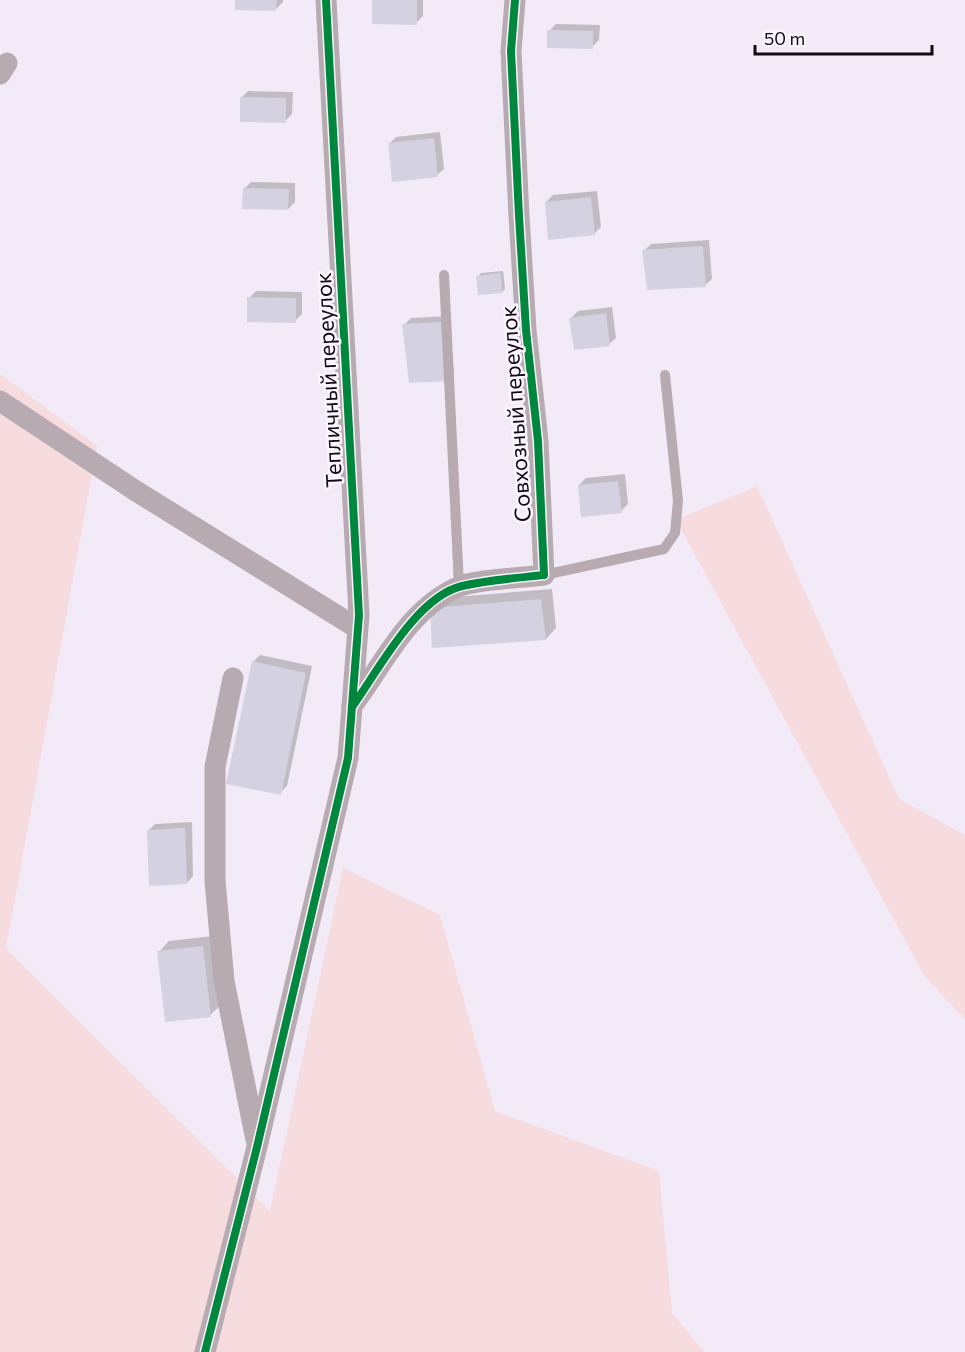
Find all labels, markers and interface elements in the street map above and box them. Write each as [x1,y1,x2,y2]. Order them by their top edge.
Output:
scale bar [755,18,932,56]
text: 50 m [764,27,805,49]
street label: Тепличный переулок [309,271,347,488]
street label: Совхозный переулок [494,305,536,523]

